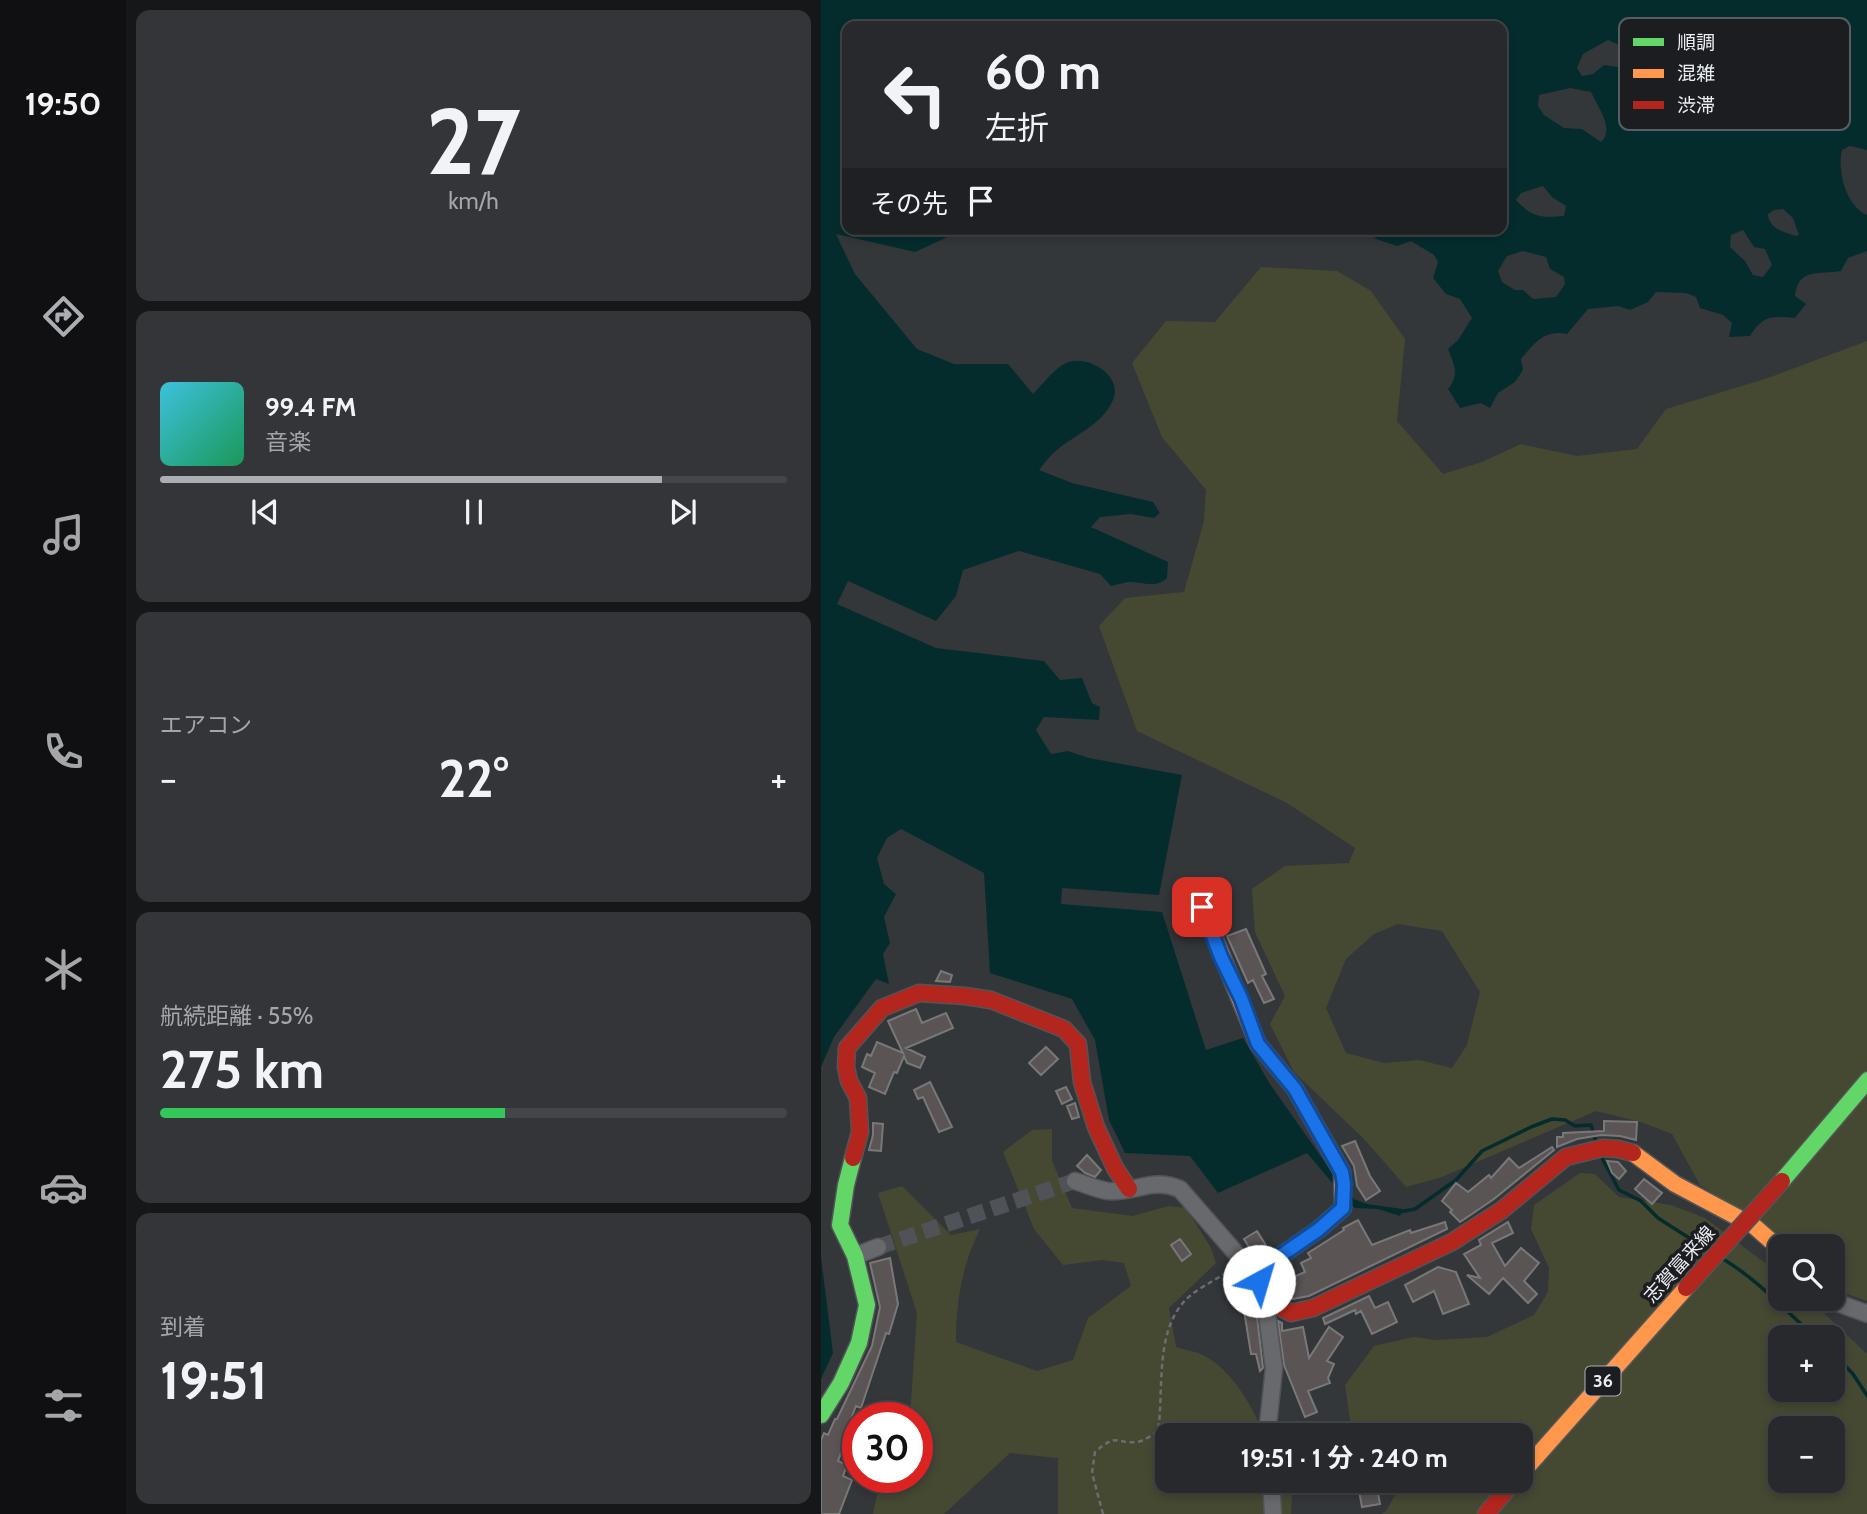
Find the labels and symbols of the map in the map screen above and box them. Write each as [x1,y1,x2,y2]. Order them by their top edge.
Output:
legend [1619,18,1850,130]
text: 順調 [1677,31,1715,54]
text: 混雑 [1677,62,1715,85]
text: 渋滞 [1677,94,1715,117]
pin [1172,877,1232,937]
street label: 志賀富来線 [1639,1221,1720,1307]
position arrow [1222,1244,1296,1318]
road number: 36 [1585,1366,1621,1396]
speed limit sign: 30 [842,1402,933,1493]

